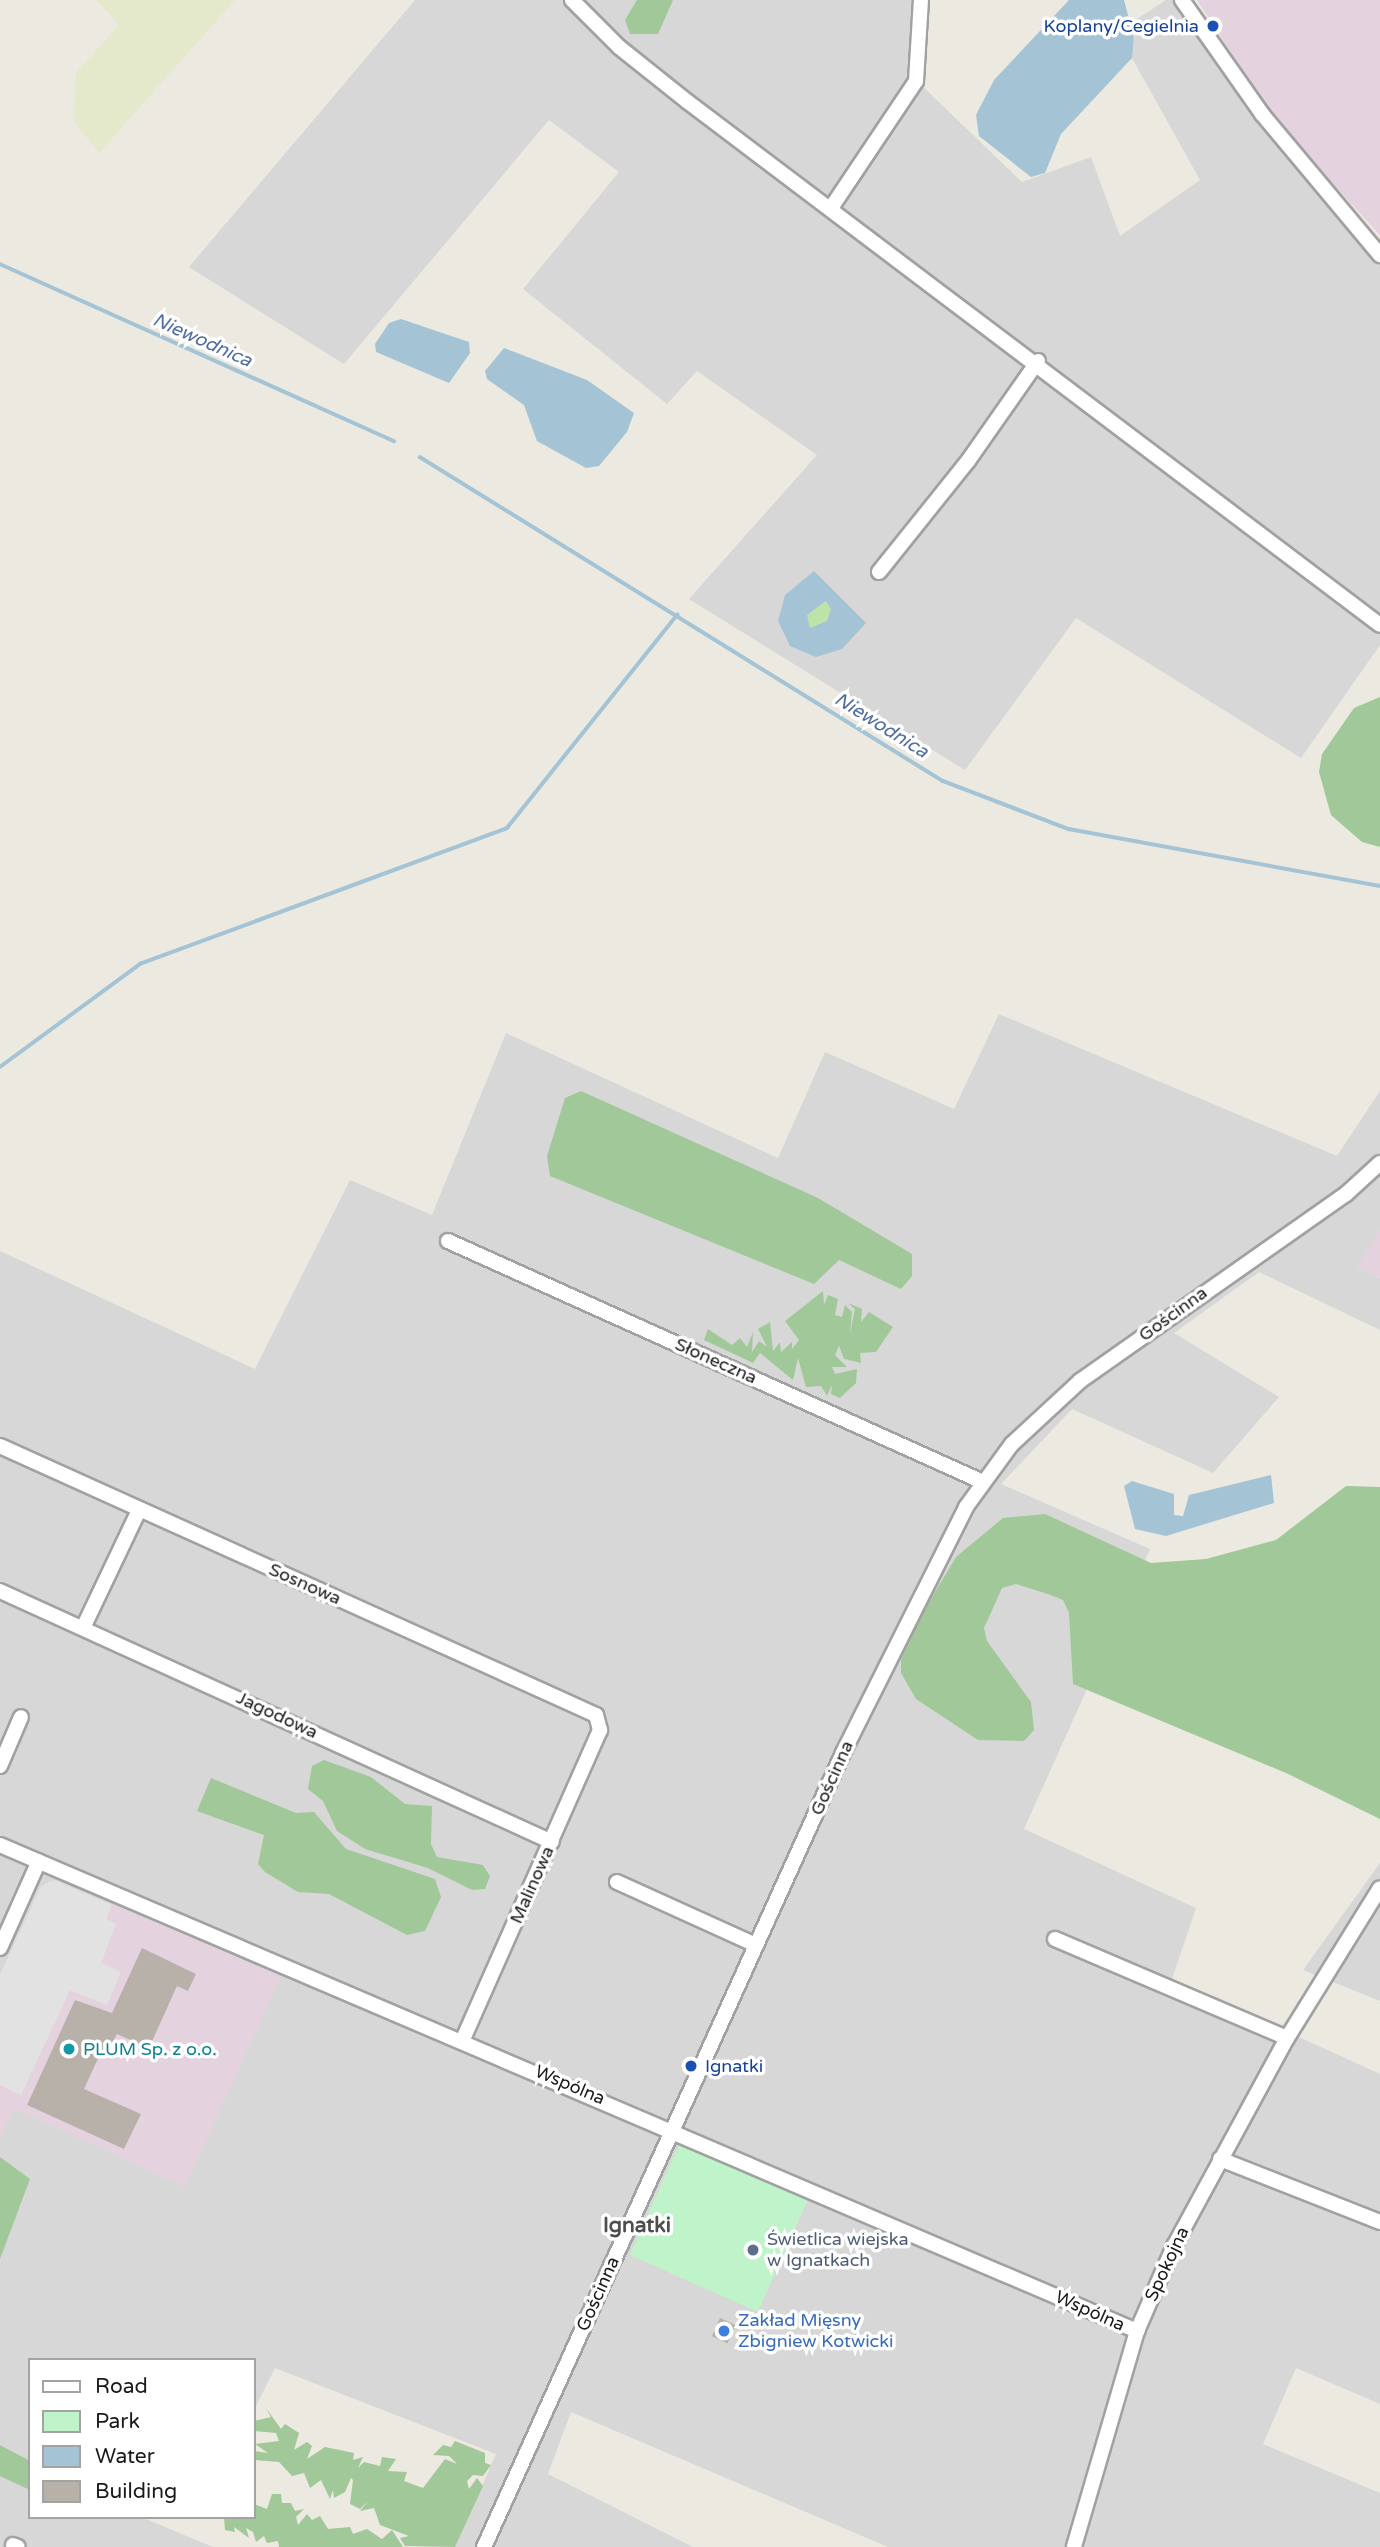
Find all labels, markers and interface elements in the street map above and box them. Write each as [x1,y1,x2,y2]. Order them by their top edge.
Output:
place label: Koplany/Cegielnia [1043,15,1199,37]
marker: Koplany/Cegielnia [1205,18,1221,34]
water label: Niewodnica [149,309,255,373]
water label: Niewodnica [830,688,932,764]
street label: Gościnna [1135,1282,1211,1346]
street label: Słoneczna [672,1333,760,1389]
street label: Sosnowa [266,1559,344,1609]
street label: Jagodowa [233,1687,321,1743]
street label: Gościnna [806,1737,858,1819]
street label: Malinowa [505,1843,559,1927]
place label: PLUM Sp. z o.o. [83,2038,217,2060]
marker: PLUM Sp. z o.o. [61,2041,77,2057]
place label: Ignatki [705,2055,763,2077]
marker: Ignatki [683,2058,699,2074]
street label: Wspólna [532,2061,608,2109]
district label: Ignatki [603,2213,671,2239]
street label: Spokojna [1140,2223,1194,2305]
place label: Świetlica wiejska w Ignatkach [767,2229,909,2272]
marker: Świetlica wiejska w Ignatkach [745,2242,761,2258]
street label: Gościnna [572,2253,624,2335]
street label: Wspólna [1052,2286,1128,2336]
place label: Zakład Mięsny Zbigniew Kotwicki [738,2310,894,2352]
marker: Zakład Mięsny Zbigniew Kotwicki [716,2323,732,2339]
legend [28,2358,256,2519]
text: Road [95,2374,148,2399]
text: Park [95,2409,140,2434]
text: Water [95,2444,155,2469]
text: Building [95,2479,177,2504]

